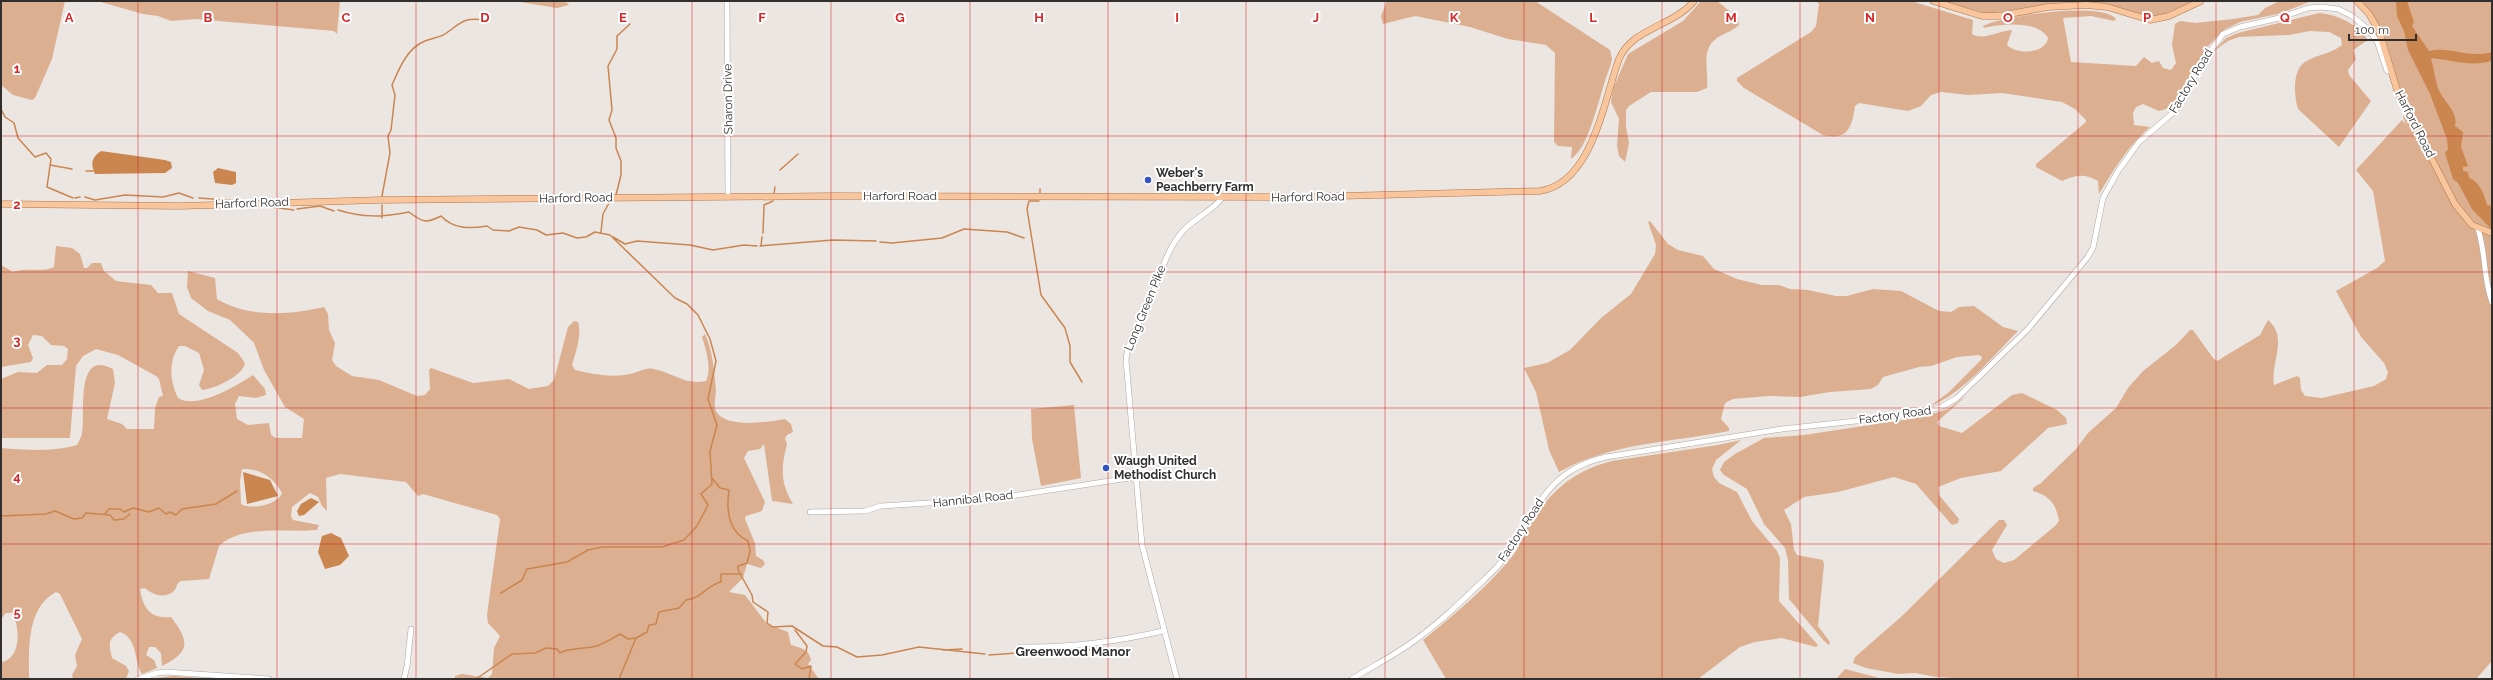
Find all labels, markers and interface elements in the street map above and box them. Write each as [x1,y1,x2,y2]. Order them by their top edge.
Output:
text: A [65,10,74,25]
text: B [204,10,213,25]
text: C [342,10,351,25]
text: D [480,10,490,25]
text: E [619,10,627,25]
text: F [758,10,766,25]
text: G [895,10,905,25]
text: H [1034,10,1044,25]
text: I [1175,10,1179,25]
text: J [1313,10,1319,25]
text: K [1450,10,1459,25]
text: L [1589,10,1597,25]
text: M [1725,10,1737,25]
text: N [1865,10,1875,25]
text: O [2003,10,2013,25]
text: P [2143,10,2151,25]
text: Q [2280,10,2290,25]
scale bar [2349,16,2416,42]
text: 100 m [2355,23,2389,37]
street label: Factory Road [2166,46,2216,116]
text: 1 [14,61,21,76]
street label: Sharon Drive [720,64,736,134]
street label: Harford Road [2392,88,2438,160]
place label: Weber's Peachberry Farm [1156,166,1254,194]
marker: Weber's Peachberry Farm [1143,175,1153,185]
street label: Harford Road [863,189,937,203]
street label: Harford Road [1271,189,1345,205]
street label: Harford Road [539,190,613,206]
street label: Harford Road [215,195,289,211]
text: 2 [13,197,21,212]
street label: Long Green Pike [1121,263,1169,353]
text: 3 [13,333,21,348]
street label: Factory Road [1858,403,1932,427]
place label: Waugh United Methodist Church [1114,454,1216,482]
marker: Waugh United Methodist Church [1101,463,1111,473]
text: 4 [13,469,21,484]
street label: Hannibal Road [932,488,1014,510]
street label: Factory Road [1495,496,1547,564]
text: 5 [13,605,21,620]
district label: Greenwood Manor [1016,644,1131,659]

